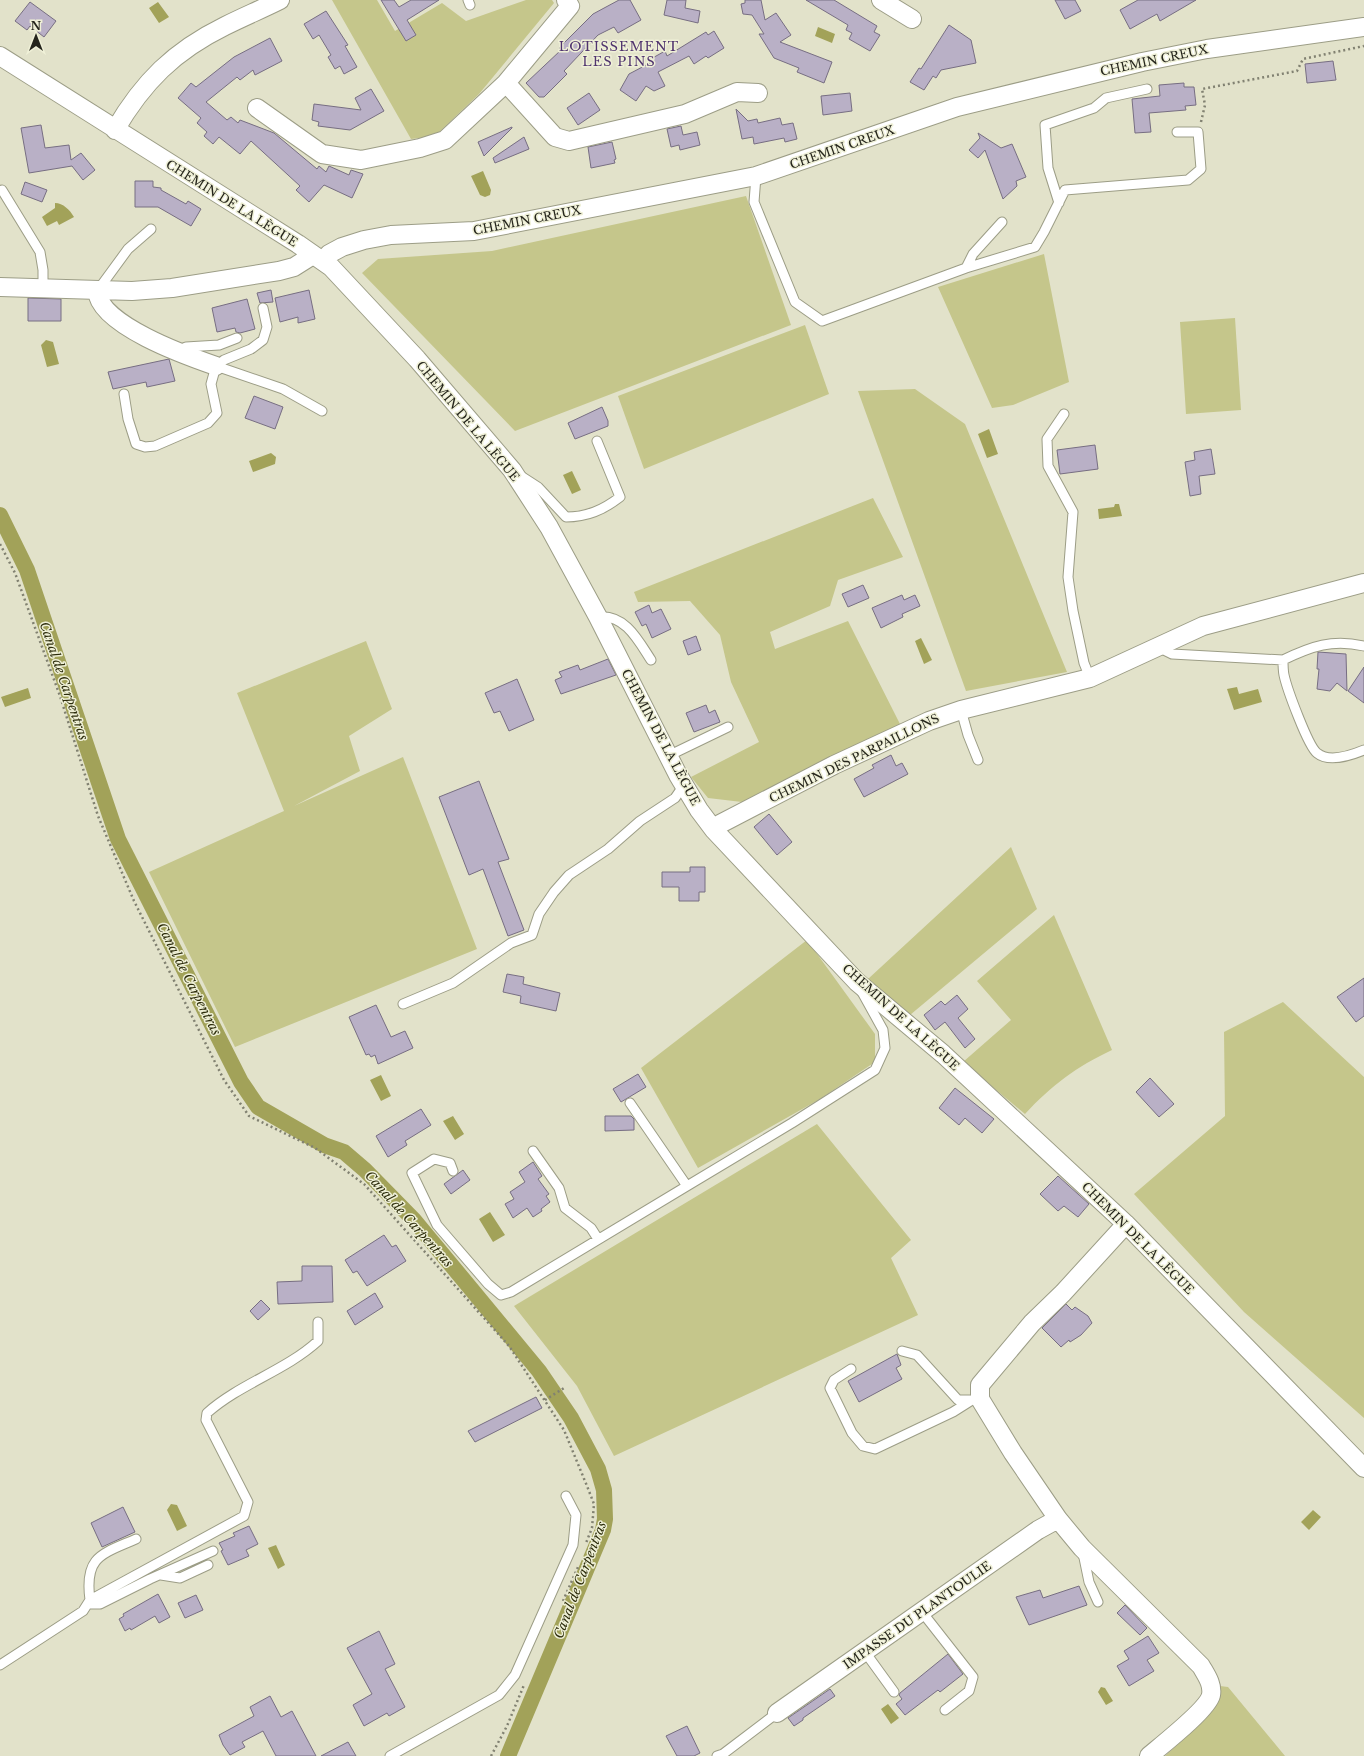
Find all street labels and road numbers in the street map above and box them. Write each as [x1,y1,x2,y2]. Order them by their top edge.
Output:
street label: CHEMIN CREUX [1099,41,1209,79]
street label: CHEMIN CREUX [788,122,896,172]
street label: CHEMIN DE LA LÈGUE [163,155,301,250]
street label: CHEMIN CREUX [472,202,582,238]
street label: CHEMIN DE LA LÈGUE [413,357,524,484]
street label: CHEMIN DE LA LÈGUE [619,666,704,808]
street label: CHEMIN DES PARPAILLONS [767,710,942,806]
street label: CHEMIN DE LA LÈGUE [839,960,963,1074]
street label: CHEMIN DE LA LÈGUE [1079,1178,1198,1297]
street label: IMPASSE DU PLANTOULIE [840,1558,994,1672]

